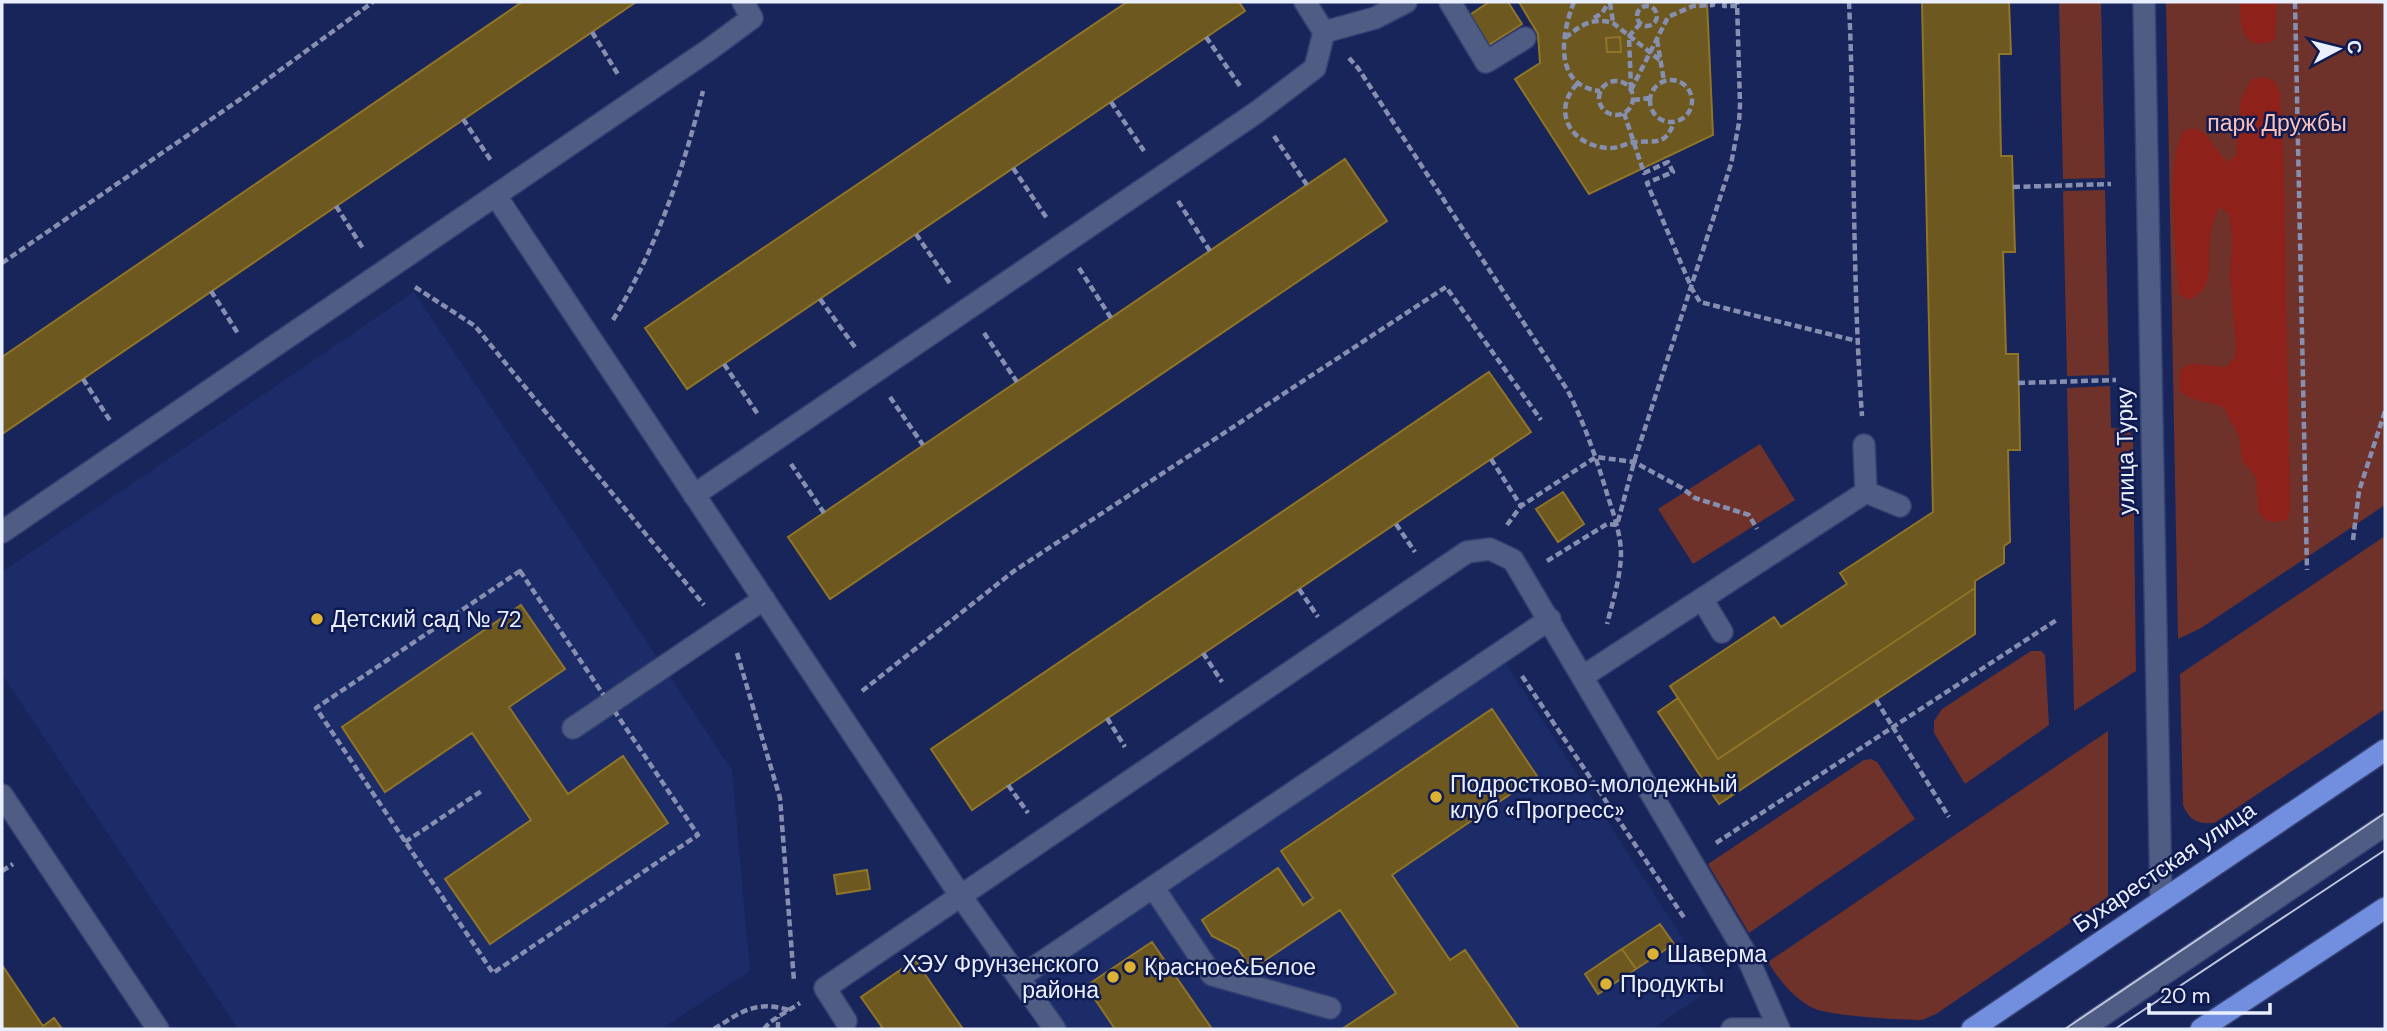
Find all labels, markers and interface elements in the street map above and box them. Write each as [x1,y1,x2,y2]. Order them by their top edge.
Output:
north arrow [2303,14,2373,84]
text: С [2341,39,2368,56]
park label: парк Дружбы [2207,108,2347,138]
street label: улица Турку [2109,386,2141,515]
place label: Детский сад № 72 [331,604,522,634]
marker: Детский сад № 72 [309,611,325,627]
place label: Подростково-молодежный клуб «Прогресс» [1450,769,1738,825]
marker: Подростково-молодежный клуб «Прогресс» [1428,789,1444,805]
street label: Бухарестская улица [2067,795,2261,939]
place label: Шаверма [1667,939,1767,969]
marker: Шаверма [1645,946,1661,962]
place label: ХЭУ Фрунзенского района [902,949,1099,1005]
place label: Красное&Белое [1144,952,1316,982]
marker: Красное&Белое [1122,959,1138,975]
marker: ХЭУ Фрунзенского района [1105,969,1121,985]
place label: Продукты [1620,969,1724,999]
scale bar [2149,972,2270,1016]
marker: Продукты [1598,976,1614,992]
text: 20 m [2160,982,2211,1010]

